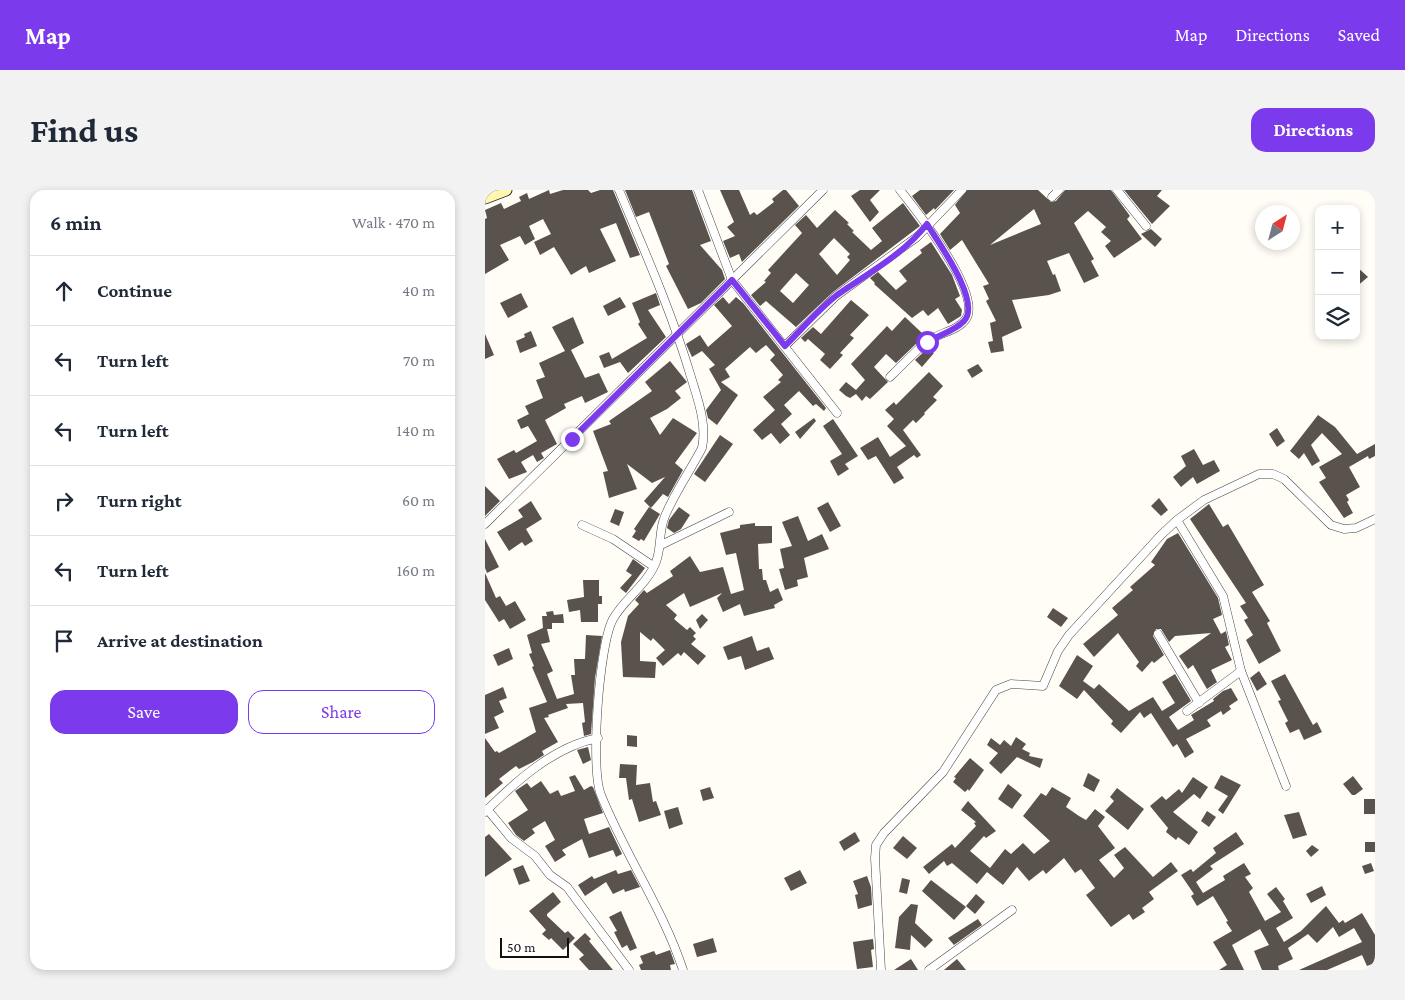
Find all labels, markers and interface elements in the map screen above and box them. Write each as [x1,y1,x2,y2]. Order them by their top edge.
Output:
text: Map [25,22,71,49]
text: Map [1175,25,1207,45]
text: Directions [1235,25,1310,45]
text: Saved [1338,25,1380,45]
button: Directions [1251,108,1375,152]
text: Find us [30,111,138,150]
north arrow [1255,205,1300,250]
map controls [1315,205,1360,340]
button: + [1315,205,1360,250]
text: 6 min [50,211,101,235]
text: Walk · 470 m [352,214,435,231]
button: − [1315,250,1360,295]
icon: ahead [50,277,78,305]
text: Continue [97,280,172,301]
text: 40 m [402,282,435,299]
button: layers [1315,295,1360,340]
route start [916,331,939,354]
icon: left [50,347,78,375]
text: Turn left [97,350,169,371]
text: 70 m [403,352,435,369]
icon: left [50,417,78,445]
text: Turn left [97,420,169,441]
text: 140 m [397,422,435,439]
route end [561,428,584,451]
icon: right [50,487,78,515]
text: Turn right [97,490,182,511]
text: 60 m [402,492,435,509]
icon: left [50,557,78,585]
text: Turn left [97,560,169,581]
text: 160 m [397,562,435,579]
icon: arrive [50,627,78,655]
text: Arrive at destination [97,630,263,651]
button: Save [50,690,238,734]
button: Share [248,690,435,734]
scale bar [500,935,569,958]
text: 50 m [507,939,535,955]

